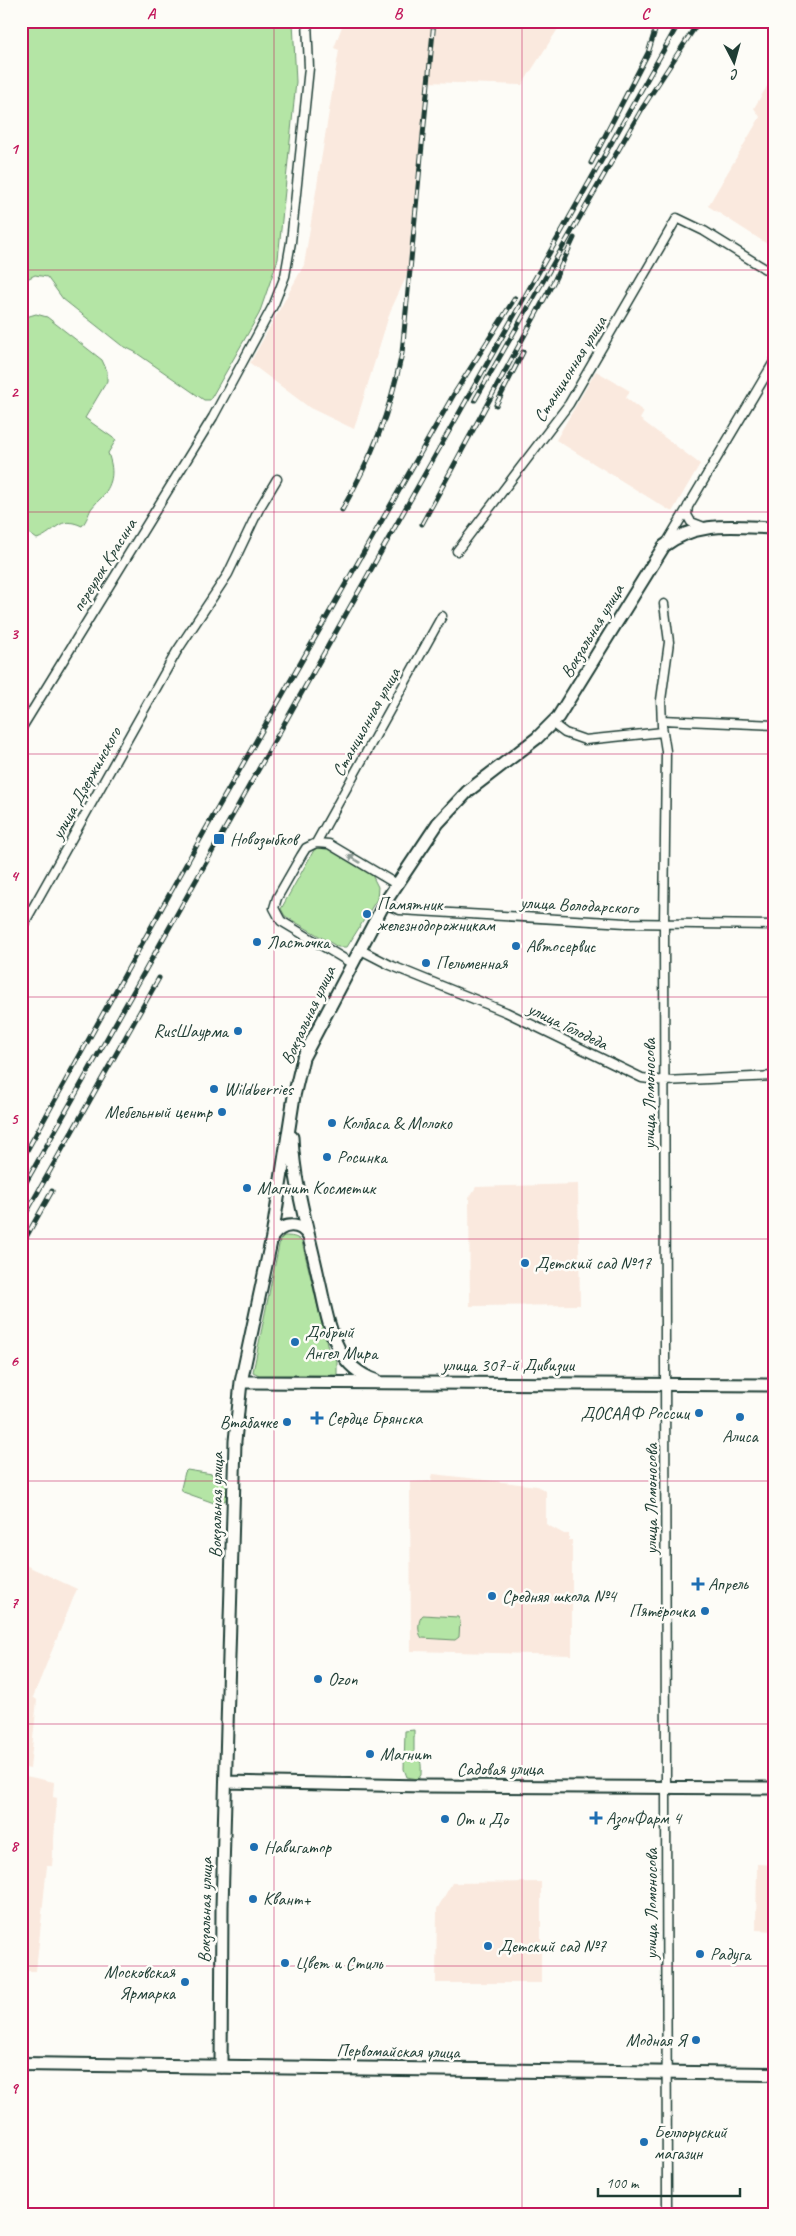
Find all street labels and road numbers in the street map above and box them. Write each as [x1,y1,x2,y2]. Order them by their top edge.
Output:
street label: Станционная улица [529,310,612,426]
street label: переулок Красина [67,513,142,616]
street label: Вокзальная улица [555,579,630,682]
street label: Станционная улица [327,662,406,780]
street label: улица Дзержинского [46,722,127,844]
street label: улица Володарского [518,891,640,919]
street label: Вокзальная улица [276,961,342,1068]
street label: улица Голодеда [524,997,613,1055]
street label: улица Ломоносова [638,1037,660,1151]
street label: улица 307-й Дивизии [441,1354,575,1377]
street label: улица Ломоносова [640,1442,662,1556]
street label: Вокзальная улица [204,1451,229,1558]
street label: Садовая улица [457,1758,544,1780]
street label: улица Ломоносова [640,1847,662,1961]
street label: Вокзальная улица [193,1856,218,1963]
street label: Первомайская улица [336,2039,462,2063]

